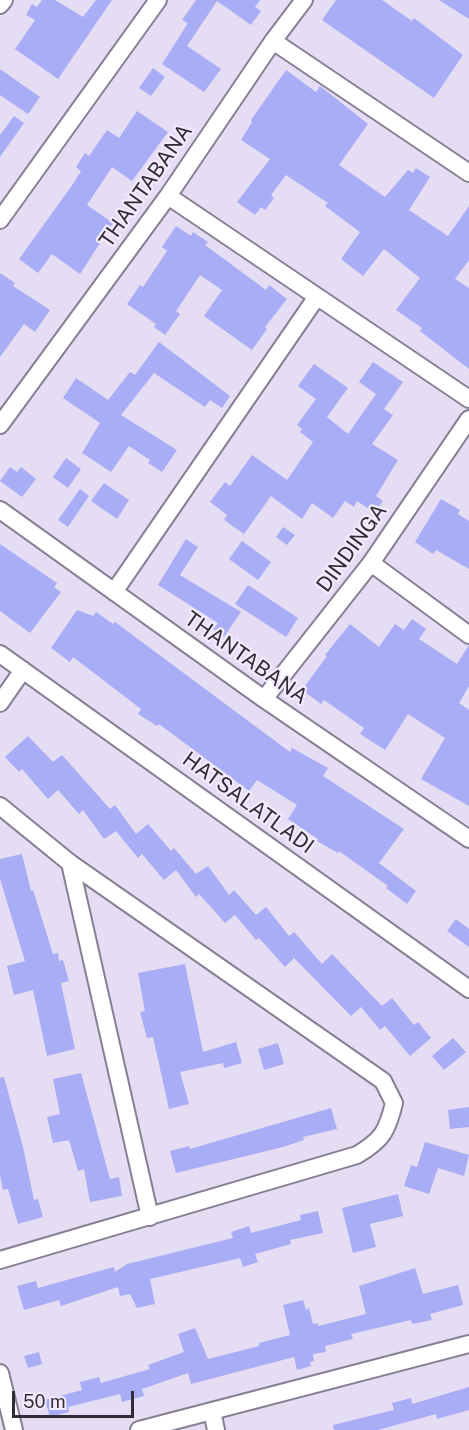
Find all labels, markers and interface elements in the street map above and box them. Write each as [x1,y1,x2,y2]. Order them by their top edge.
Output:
street label: THANTABANA [94,120,198,252]
street label: DINDINGA [312,499,392,597]
street label: THANTABANA [180,606,312,710]
street label: HATSALATLADI [177,747,319,859]
scale bar [15,1379,136,1417]
text: 50 m [23,1391,66,1412]

